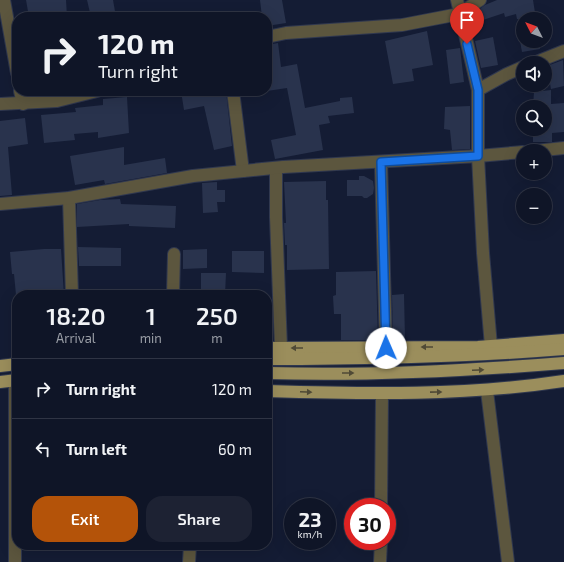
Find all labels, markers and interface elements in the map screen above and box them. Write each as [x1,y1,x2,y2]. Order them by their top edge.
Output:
pin [450,3,484,44]
icon: arrive [456,9,478,31]
north arrow [516,12,552,48]
map controls [516,12,552,224]
text: 120 m [98,26,175,60]
icon: right [32,28,84,80]
button: sound [516,56,552,92]
text: Turn right [98,60,178,82]
button: search [516,100,552,136]
button: + [516,144,552,180]
button: − [516,188,552,224]
text: 18:20 [46,301,106,330]
text: 1 [146,301,156,330]
text: 250 [196,301,238,330]
position arrow [365,327,407,369]
text: Arrival [56,330,96,346]
text: min [140,330,162,346]
text: m [211,330,223,346]
one-way arrow [421,344,433,351]
one-way arrow [290,345,303,351]
one-way arrow [472,367,485,373]
one-way arrow [342,370,355,376]
icon: right [32,378,54,400]
text: Turn right [66,380,136,398]
text: 120 m [212,380,252,398]
one-way arrow [300,389,312,396]
one-way arrow [430,389,443,395]
icon: left [32,438,54,460]
text: Turn left [66,440,127,458]
text: 60 m [218,440,252,458]
button: Exit [32,496,138,542]
button: Share [146,496,252,542]
speed limit sign: 30 [344,498,396,550]
text: 23 [299,507,321,531]
text: km/h [298,528,322,540]

